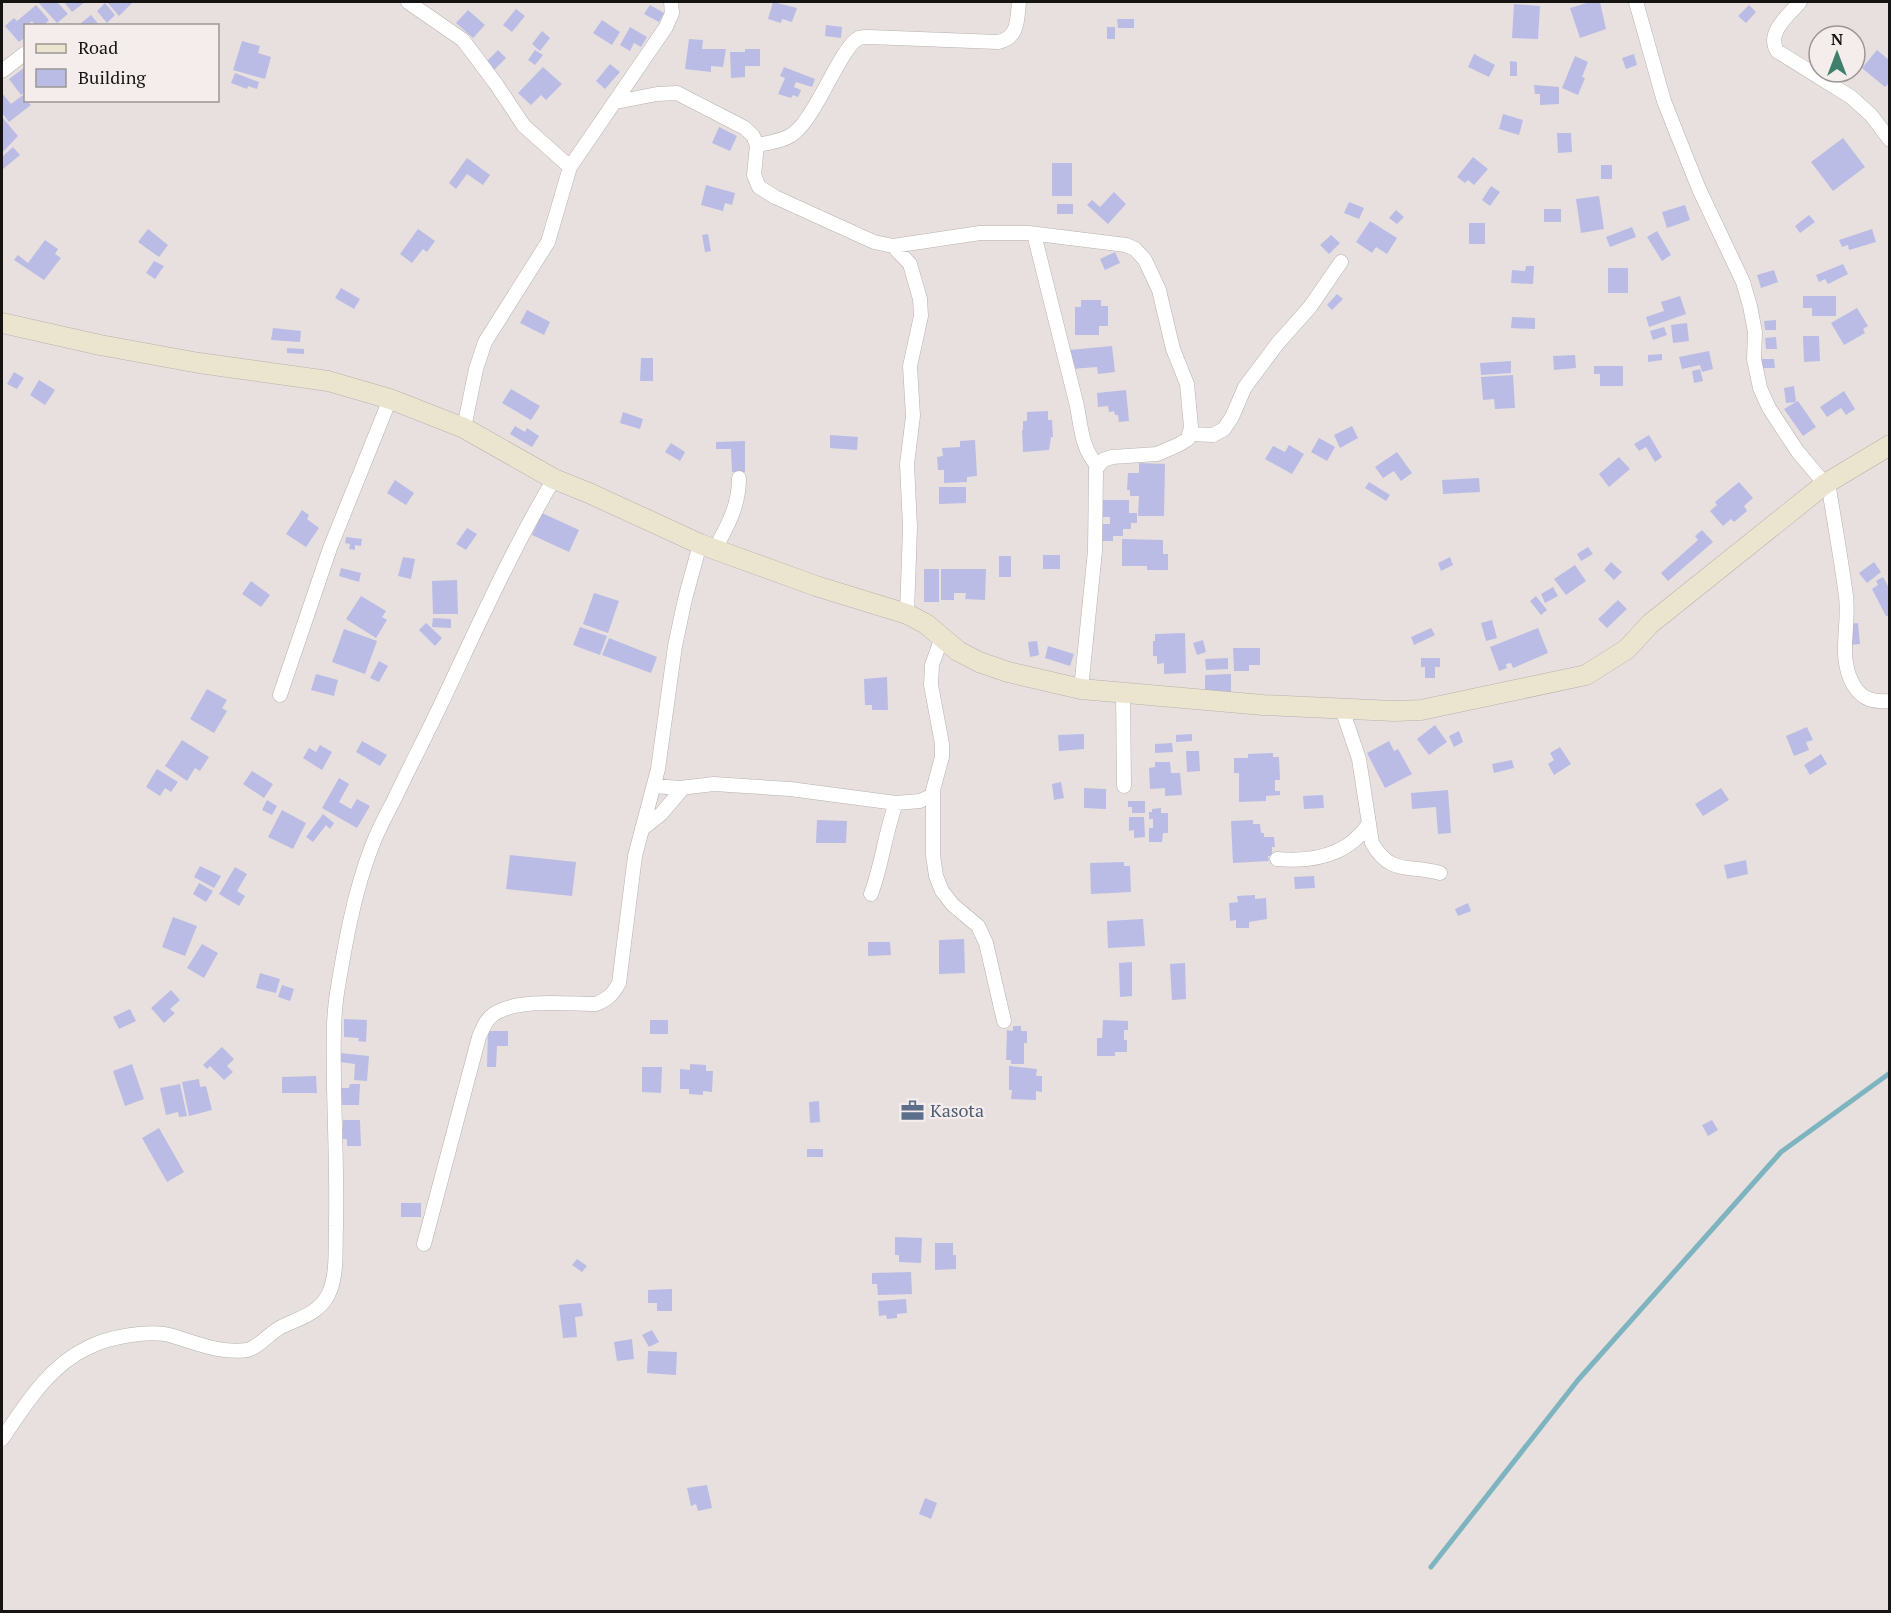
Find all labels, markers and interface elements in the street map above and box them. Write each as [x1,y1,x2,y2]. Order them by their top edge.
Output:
legend [24,24,219,102]
north arrow [1807,24,1867,84]
text: N [1831,28,1843,50]
text: Road [78,35,118,59]
text: Building [78,65,146,89]
office icon: Kasota [899,1098,925,1124]
place label: Kasota [930,1098,984,1122]

